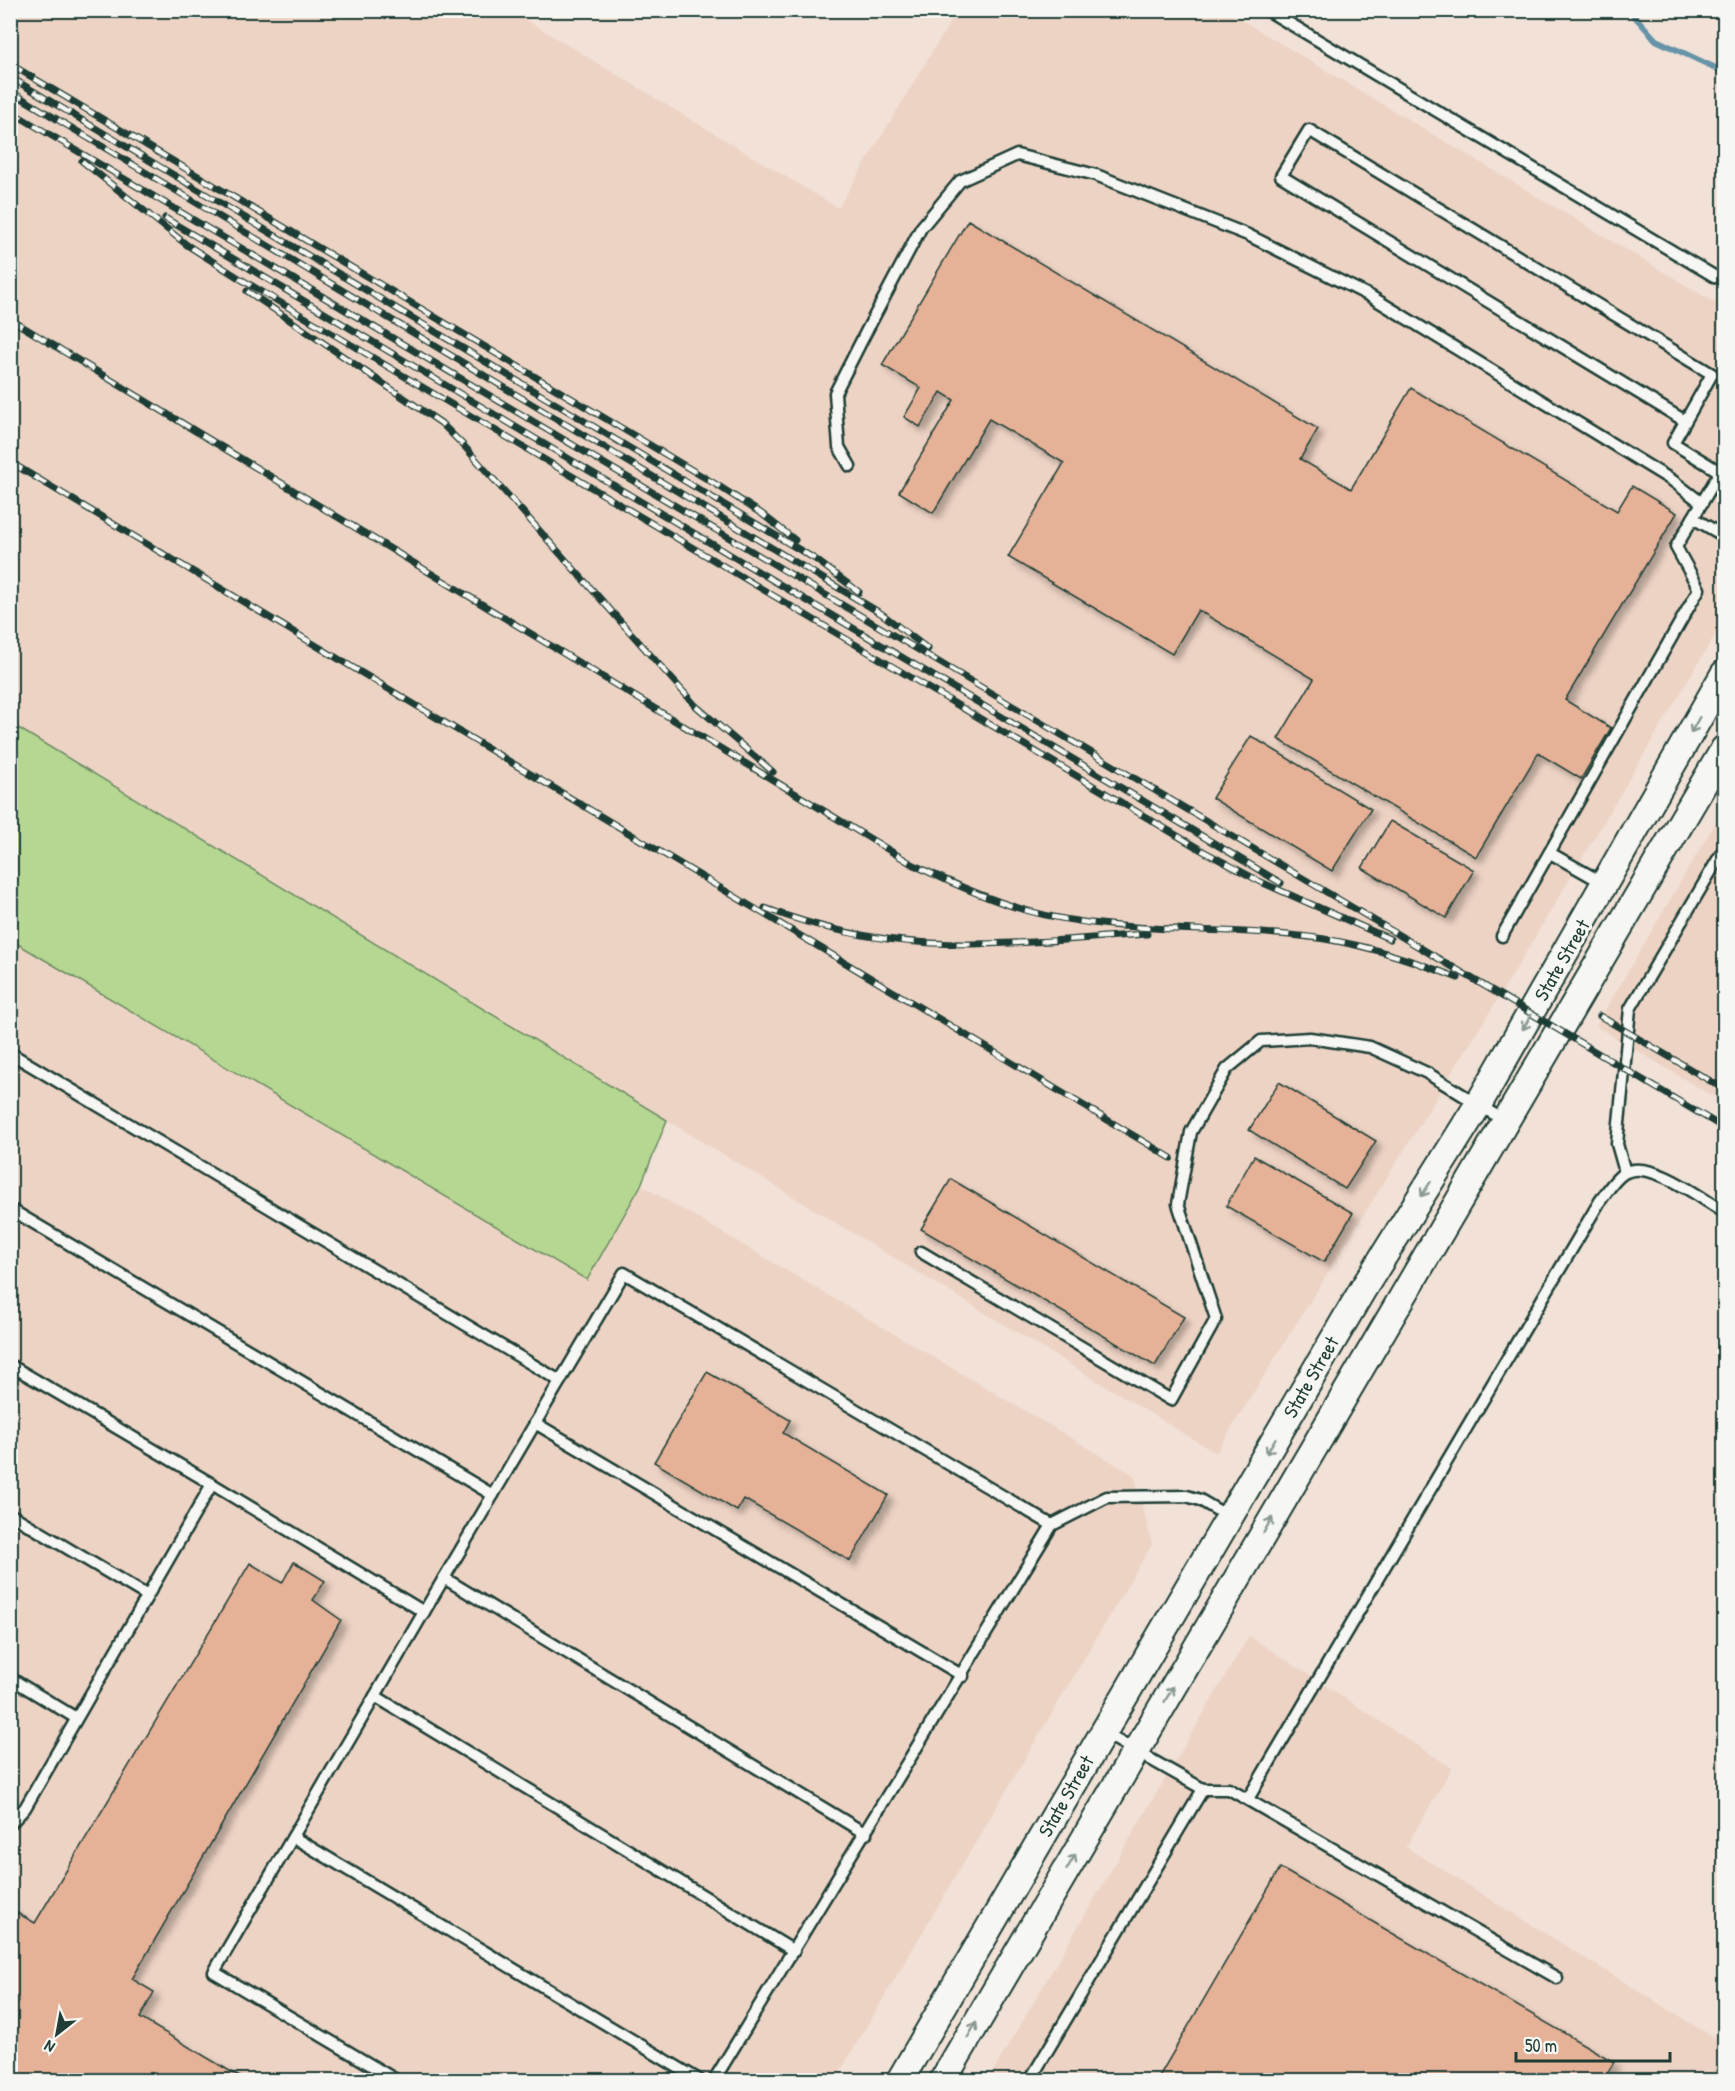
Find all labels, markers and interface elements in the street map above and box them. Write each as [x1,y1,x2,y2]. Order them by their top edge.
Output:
one-way arrow [1689,716,1701,733]
street label: State Street [1527,913,1596,1005]
one-way arrow [1521,1013,1533,1030]
one-way arrow [1419,1180,1431,1197]
street label: State Street [1276,1330,1345,1422]
one-way arrow [1265,1437,1277,1454]
one-way arrow [1262,1517,1274,1534]
one-way arrow [1164,1686,1176,1703]
street label: State Street [1031,1749,1100,1841]
one-way arrow [1065,1854,1077,1871]
north arrow [27,2004,87,2064]
one-way arrow [966,2022,978,2039]
scale bar [1516,2025,1670,2063]
text: 50 m [1525,2033,1557,2058]
text: N [40,2035,59,2058]

